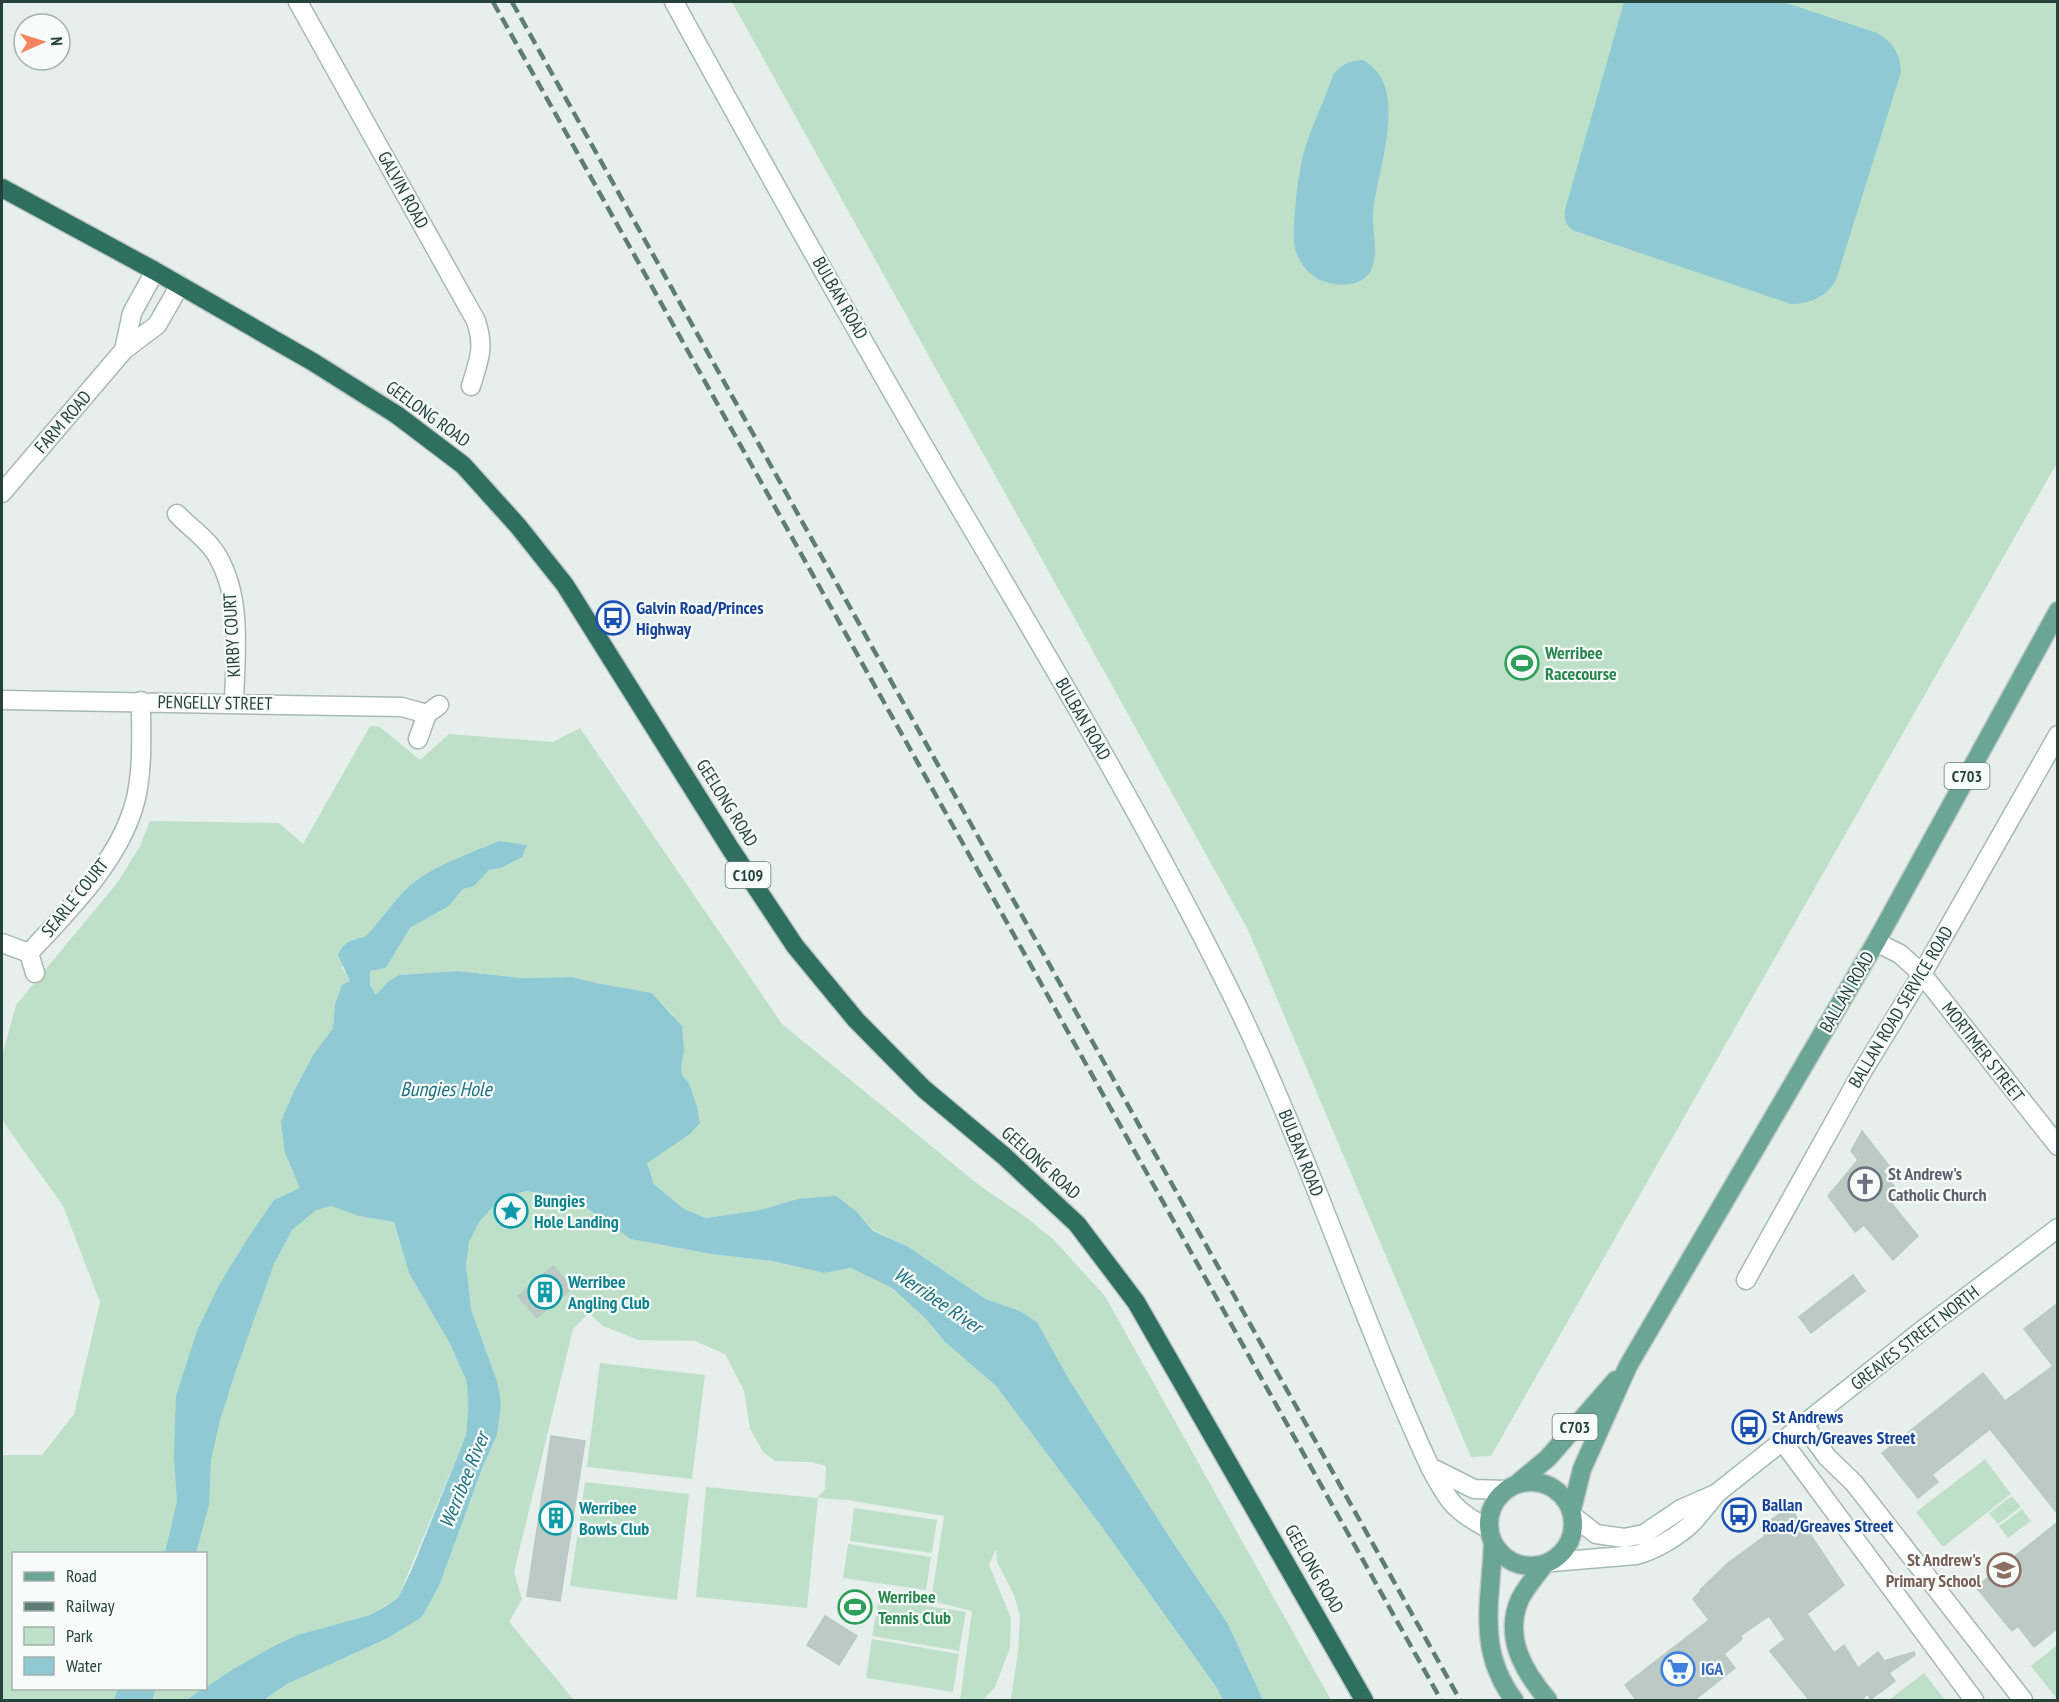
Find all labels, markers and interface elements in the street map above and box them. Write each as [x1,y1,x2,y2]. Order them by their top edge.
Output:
north arrow [12,12,72,72]
text: N [47,36,67,46]
street label: GALVIN ROAD [373,147,434,232]
street label: BULBAN ROAD [808,252,873,343]
street label: GEELONG ROAD [382,375,475,452]
street label: FARM ROAD [29,386,96,458]
street label: KIRBY COURT [218,592,245,678]
place label: Galvin Road/Princes Highway [636,596,764,640]
bus stop icon: Galvin Road/Princes Highway [595,600,631,636]
place label: Werribee Racecourse [1544,641,1617,685]
sports icon: Werribee Racecourse [1504,645,1540,681]
street label: BULBAN ROAD [1051,673,1116,764]
street label: PENGELLY STREET [157,690,273,715]
street label: GEELONG ROAD [692,755,763,851]
road number: C703 [1944,763,1990,789]
street label: SEARLE COURT [36,854,113,942]
road number: C109 [726,862,771,888]
street label: BALLAN ROAD SERVICE ROAD [1843,922,1958,1092]
street label: BALLAN ROAD [1814,947,1879,1036]
street label: MORTIMER STREET [1937,997,2030,1106]
water label: Bungies Hole [400,1076,493,1102]
street label: BULBAN ROAD [1274,1106,1329,1200]
street label: GEELONG ROAD [997,1121,1086,1204]
place label: St Andrew's Catholic Church [1888,1162,1987,1206]
church icon: St Andrew's Catholic Church [1847,1166,1883,1202]
place label: Bungies Hole Landing [534,1189,619,1233]
place icon: Bungies Hole Landing [493,1193,529,1229]
water label: Werribee River [889,1261,989,1340]
place label: Werribee Angling Club [567,1270,650,1314]
building icon: Werribee Angling Club [527,1274,563,1310]
street label: GREAVES STREET NORTH [1846,1280,1984,1395]
place label: St Andrews Church/Greaves Street [1772,1405,1916,1449]
bus stop icon: St Andrews Church/Greaves Street [1731,1409,1767,1445]
road number: C703 [1552,1414,1598,1440]
water label: Werribee River [433,1426,496,1532]
place label: Ballan Road/Greaves Street [1762,1493,1894,1537]
place label: Werribee Bowls Club [578,1496,649,1540]
bus stop icon: Ballan Road/Greaves Street [1721,1497,1757,1533]
building icon: Werribee Bowls Club [538,1500,574,1536]
street label: GEELONG ROAD [1280,1520,1349,1617]
place label: St Andrew's Primary School [1886,1548,1982,1592]
legend [12,1552,207,1690]
school or university icon: St Andrew's Primary School [1986,1552,2022,1588]
text: Road [66,1564,97,1587]
place label: Werribee Tennis Club [877,1585,951,1629]
sports icon: Werribee Tennis Club [837,1589,873,1625]
text: Railway [66,1594,115,1617]
text: Park [66,1624,93,1647]
supermarket icon: IGA [1660,1651,1696,1687]
text: Water [66,1654,102,1677]
place label: IGA [1701,1657,1724,1680]

